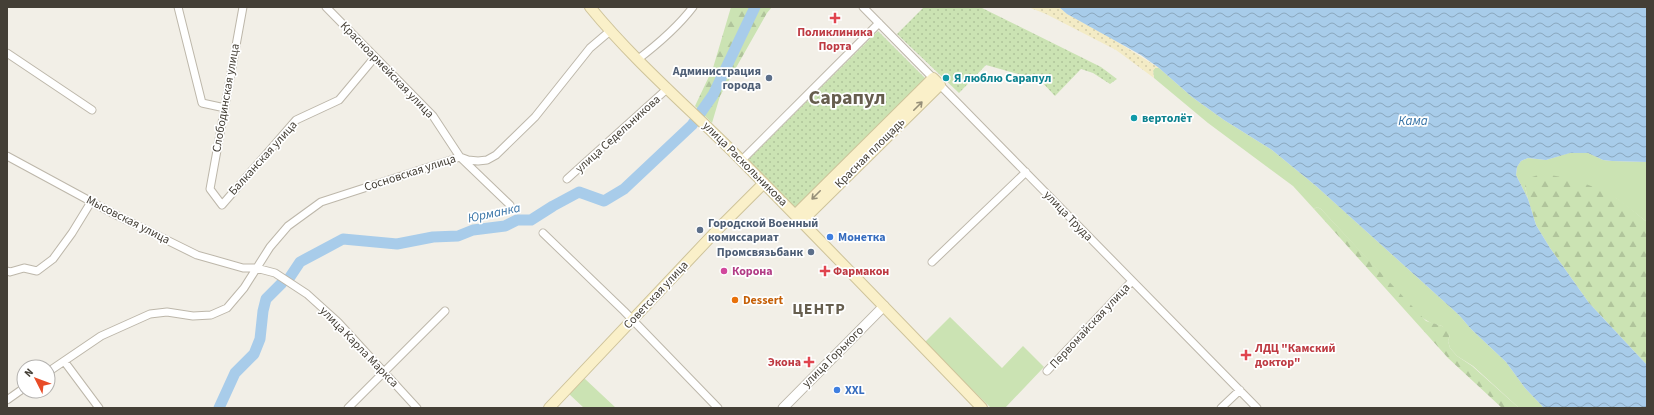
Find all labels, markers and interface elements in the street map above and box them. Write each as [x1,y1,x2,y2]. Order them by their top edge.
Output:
marker: Поликлиника Порта [829,12,841,24]
street label: Красноармейская улица [336,18,438,122]
place label: Поликлиника Порта [797,24,873,55]
street label: Слободинская улица [208,42,244,154]
place label: Администрация города [672,63,761,94]
place label: Я люблю Сарапул [954,70,1052,87]
marker: Администрация города [764,73,774,83]
marker: Я люблю Сарапул [941,73,951,83]
district label: Сарапул [809,84,886,112]
street label: улица Седельникова [572,91,664,177]
one-way arrow [914,101,923,111]
place label: вертолёт [1142,110,1192,127]
water label: Кама [1398,112,1428,130]
marker: вертолёт [1129,113,1139,123]
street label: Красная площадь [831,114,909,192]
street label: Балканская улица [225,117,301,199]
street label: улица Раскольникова [699,118,791,210]
street label: Сосновская улица [362,150,458,196]
street label: улица Труда [1040,187,1096,245]
one-way arrow [811,190,821,199]
street label: Мысовская улица [83,192,173,248]
water label: Юрманка [466,199,522,227]
place label: Городской Военный комиссариат [708,215,818,246]
marker: Городской Военный комиссариат [695,225,705,235]
place label: Монетка [838,229,886,246]
marker: Монетка [825,232,835,242]
place label: Промсвязьбанк [717,244,803,261]
marker: Промсвязьбанк [806,247,816,257]
street label: Советская улица [620,257,692,333]
place label: Корона [732,263,773,280]
place label: Фармакон [833,263,889,280]
marker: Корона [719,266,729,276]
marker: Фармакон [820,266,830,276]
street label: Первомайская улица [1046,280,1134,372]
place label: Dessert [743,292,783,309]
marker: Dessert [730,295,740,305]
district label: ЦЕНТР [792,298,846,320]
street label: улица Карла Маркса [316,303,402,391]
street label: улица Горького [798,322,868,392]
place label: ЛДЦ "Камский доктор" [1254,340,1336,371]
marker: ЛДЦ "Камский доктор" [1240,349,1252,361]
place label: Экона [768,354,801,371]
marker: Экона [804,357,814,367]
north arrow [16,359,56,399]
text: N [21,365,37,380]
place label: XXL [845,382,865,399]
marker: XXL [832,385,842,395]

